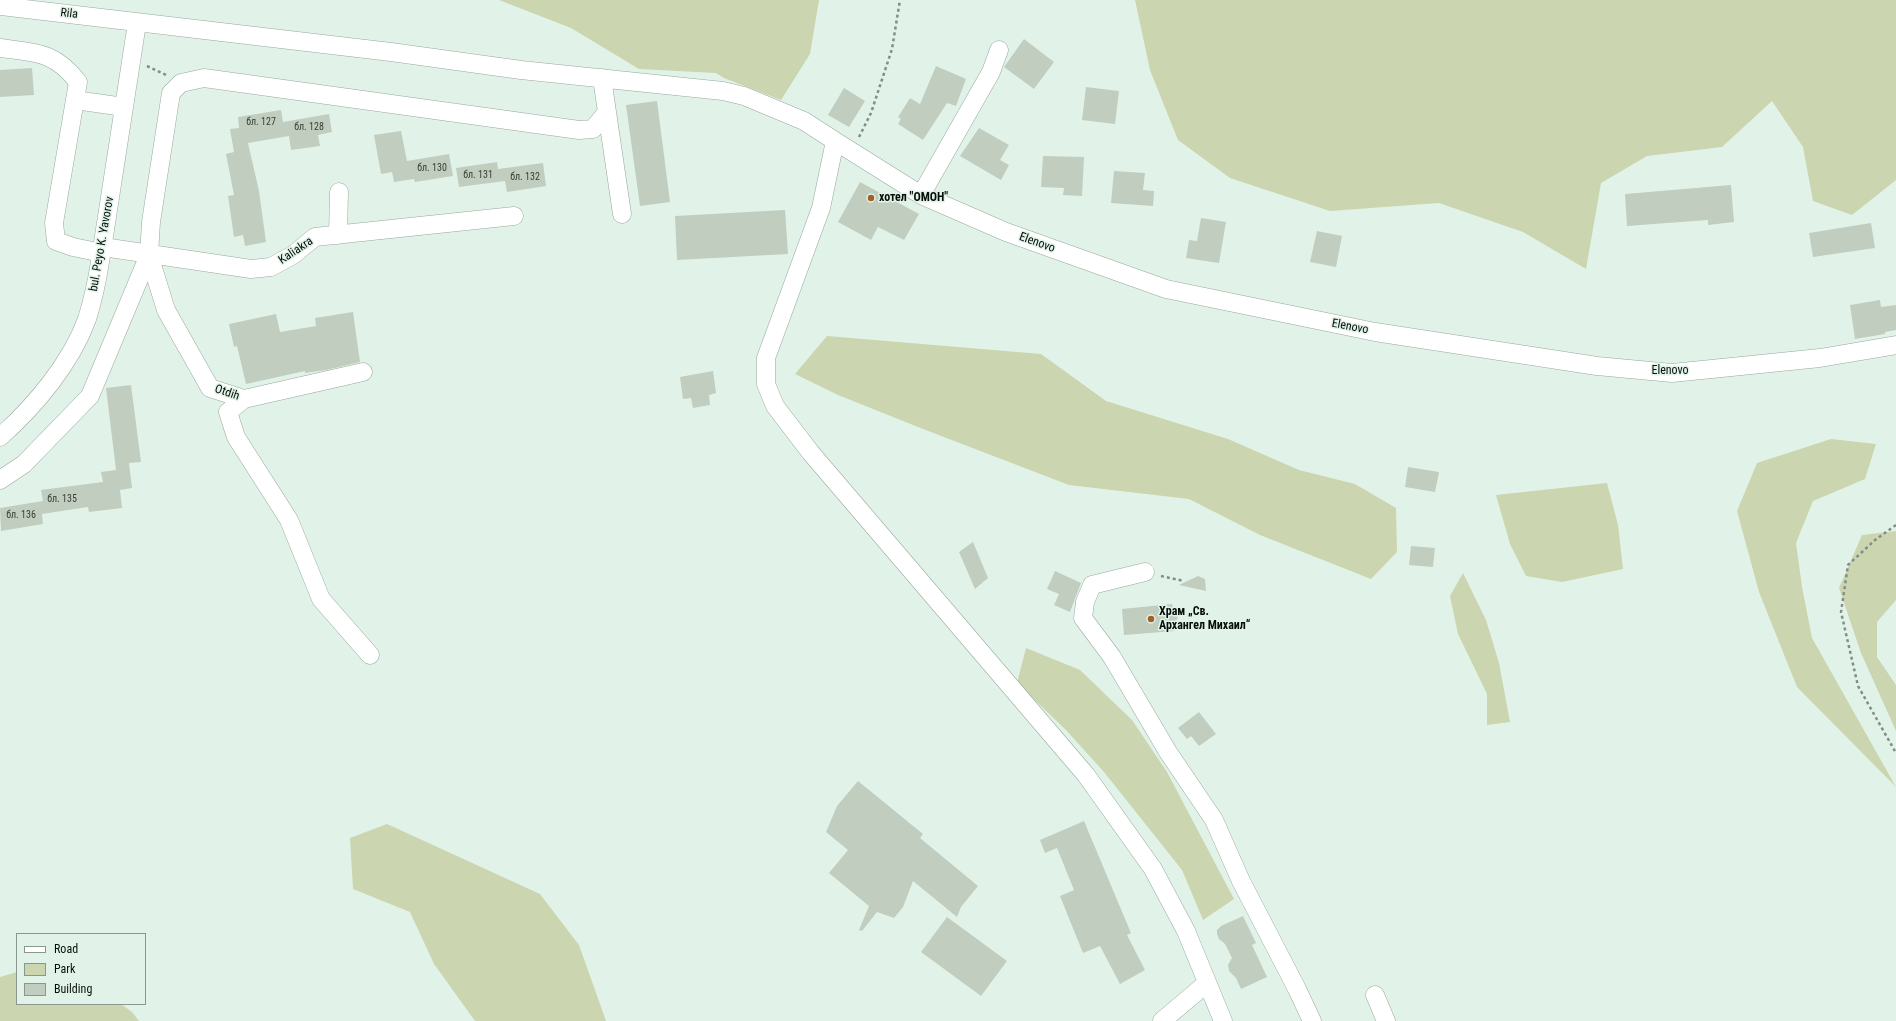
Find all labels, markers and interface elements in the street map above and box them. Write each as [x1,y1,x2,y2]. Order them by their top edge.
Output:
street label: Rila [59,6,79,22]
house number: бл. 127 [246,116,276,128]
house number: бл. 128 [294,121,324,133]
house number: бл. 130 [417,162,447,174]
house number: бл. 131 [463,169,493,181]
house number: бл. 132 [510,171,540,183]
place label: хотел "ОМОН" [879,191,948,205]
marker: хотел "ОМОН" [866,193,876,203]
street label: bul. Peyo K. Yavorov [87,196,117,292]
street label: Elenovo [1017,230,1057,256]
street label: Kaliakra [276,234,316,268]
street label: Elenovo [1330,316,1370,338]
street label: Elenovo [1651,364,1689,378]
street label: Otdih [213,382,241,404]
house number: бл. 135 [47,493,77,505]
house number: бл. 136 [6,509,36,521]
place label: Храм „Св. Архангел Михаил“ [1159,605,1250,633]
marker: Храм „Св. Архангел Михаил“ [1146,614,1156,624]
legend [16,933,146,1005]
text: Road [54,942,78,956]
text: Park [54,962,75,976]
text: Building [54,982,92,996]

